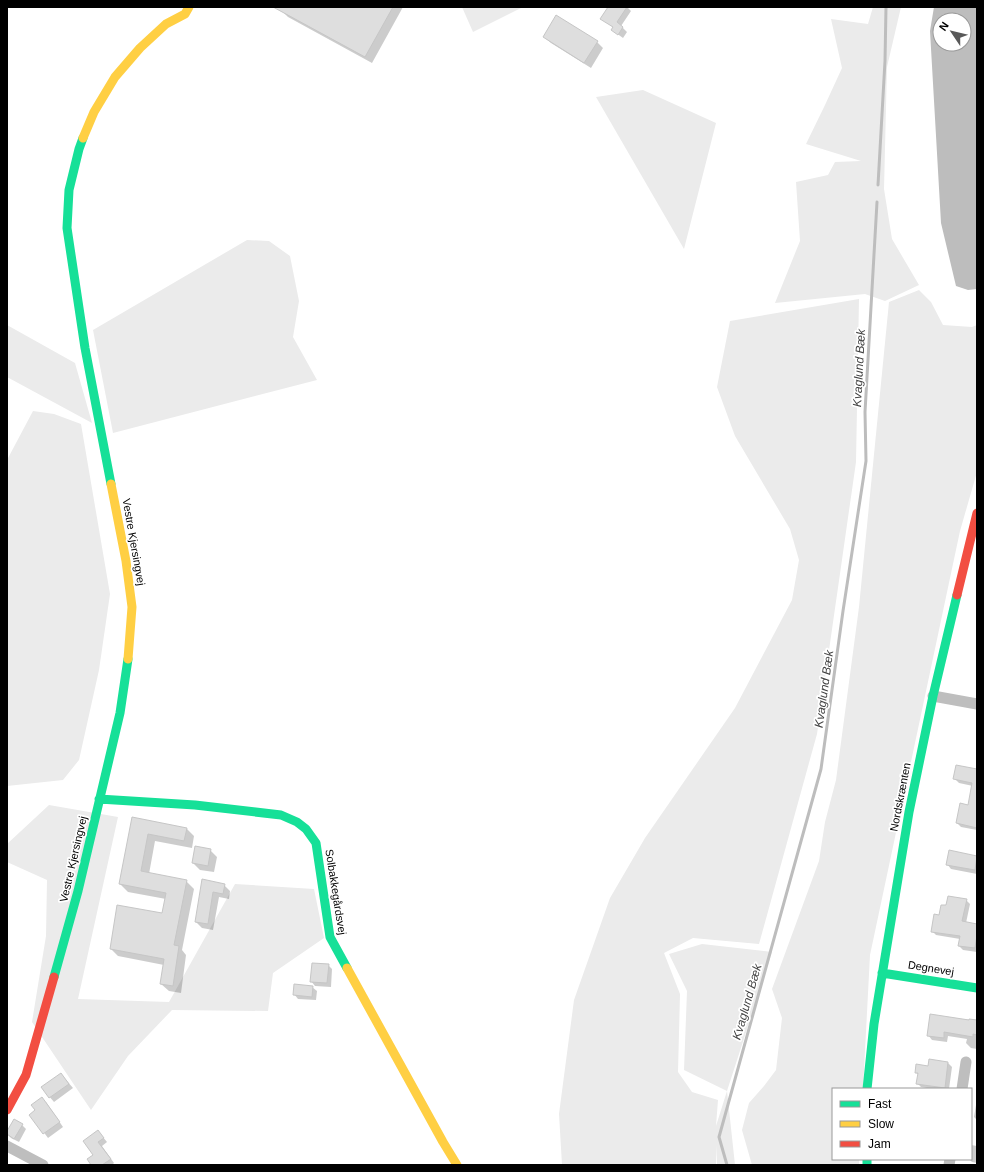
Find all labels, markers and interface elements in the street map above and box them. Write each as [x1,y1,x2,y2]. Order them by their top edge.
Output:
north arrow [932,12,972,52]
text: N [937,20,951,33]
water label: Kvaglund Bæk [850,328,868,407]
street label: Vestre Kjersingvej [120,498,148,586]
water label: Kvaglund Bæk [812,648,837,729]
street label: Nordskrænten [887,762,913,832]
street label: Vestre Kjersingvej [57,815,89,903]
street label: Solbakkegårdsvej [323,848,349,936]
street label: Degnevej [907,958,955,978]
water label: Kvaglund Bæk [730,962,765,1041]
legend [832,1088,972,1160]
text: Fast [868,1097,892,1111]
text: Slow [868,1117,894,1131]
text: Jam [868,1137,891,1151]

